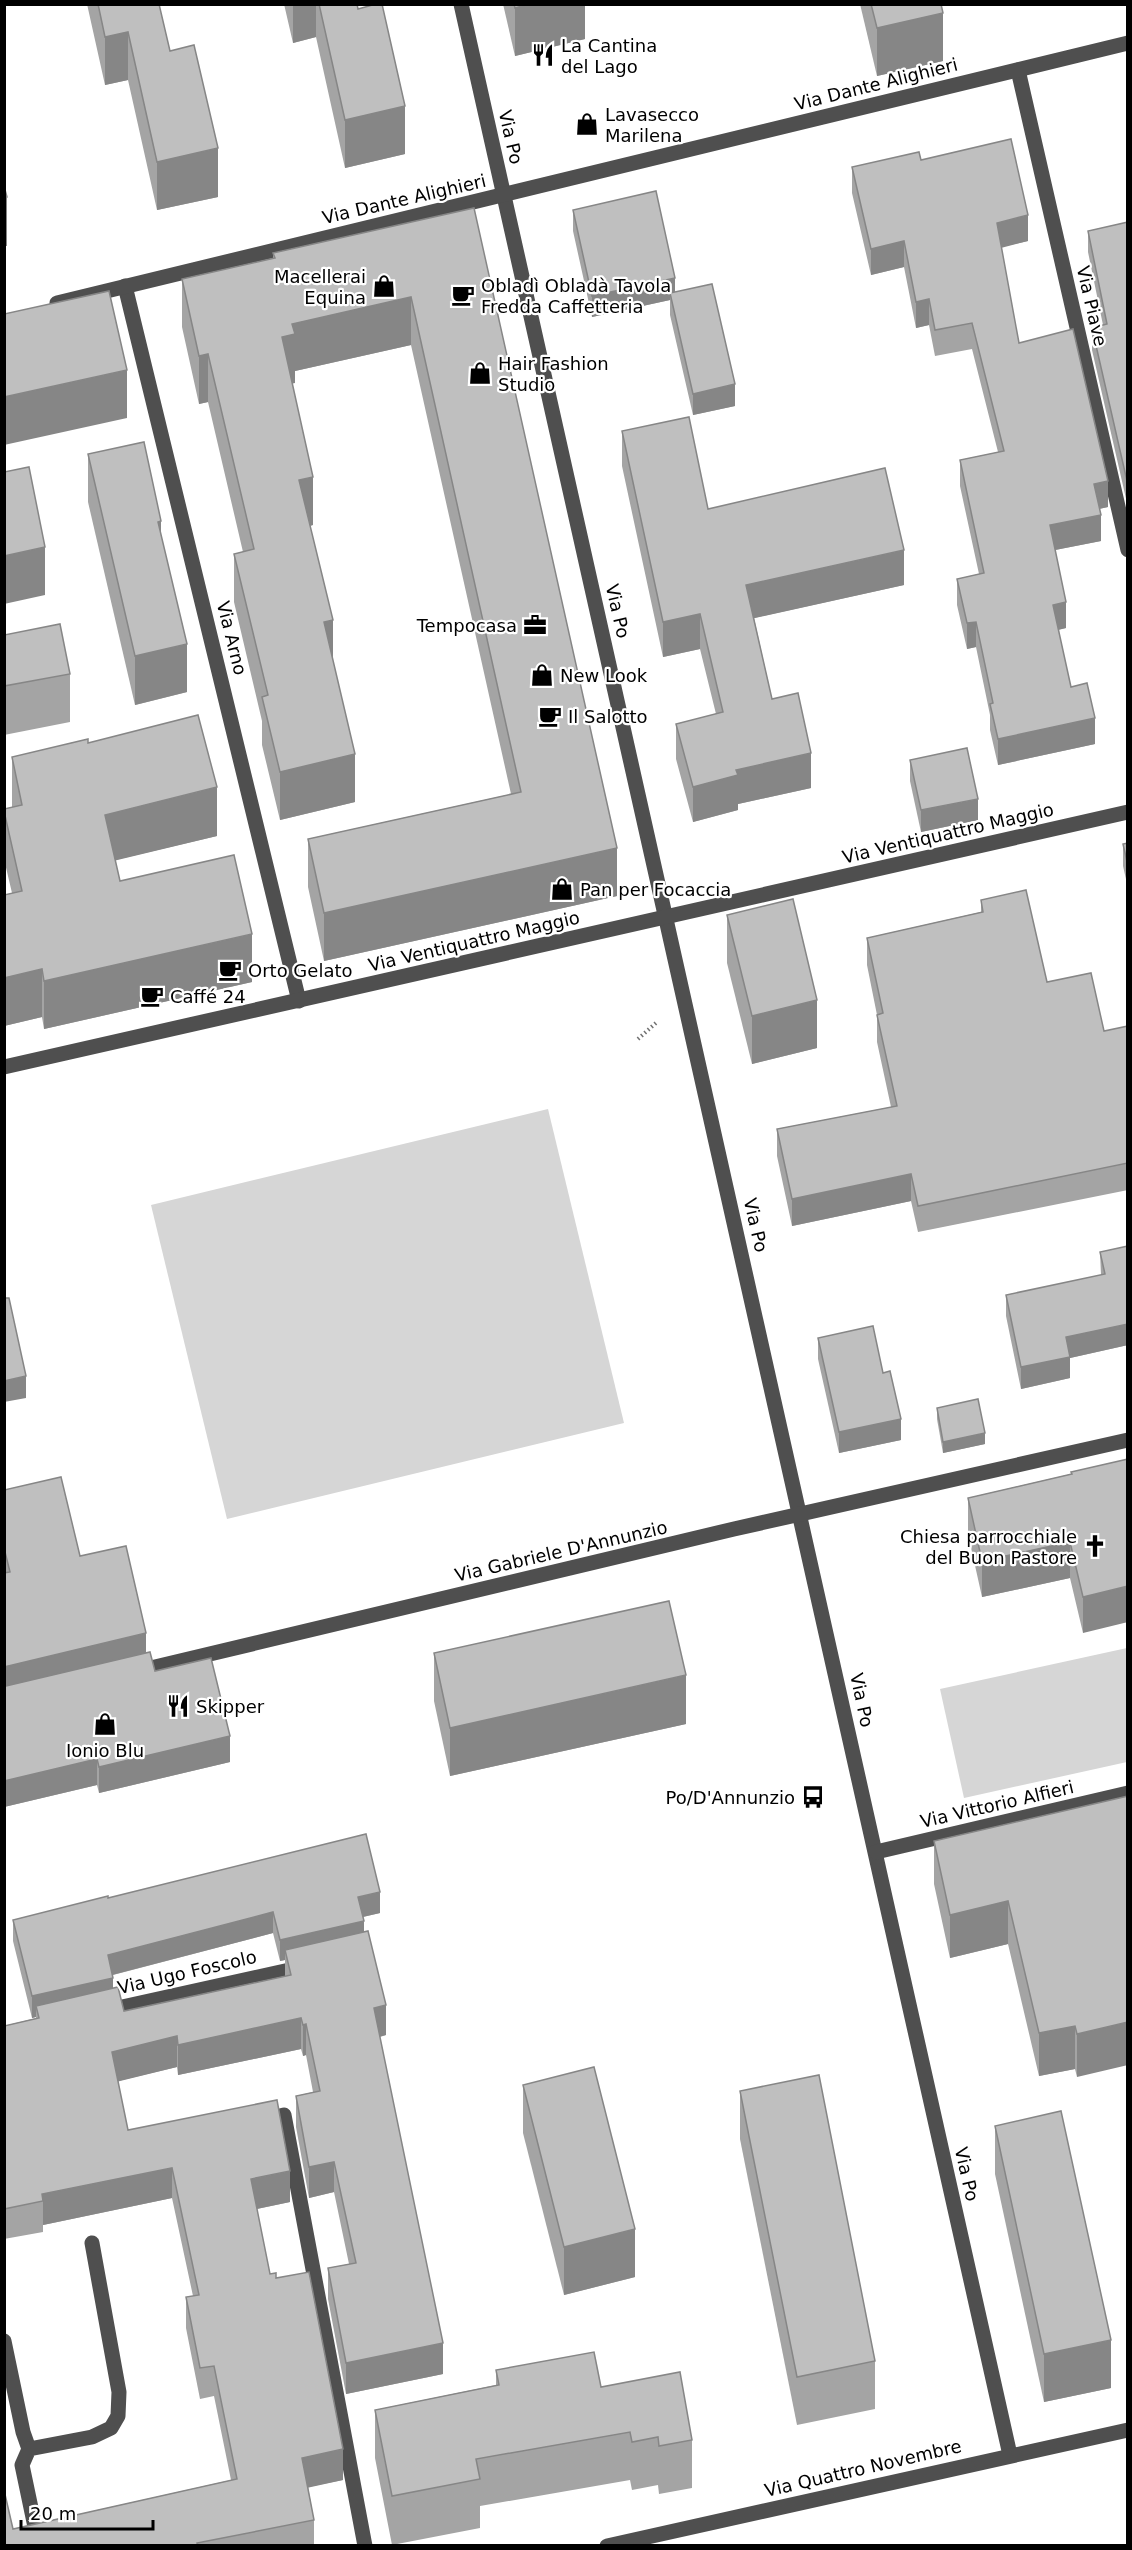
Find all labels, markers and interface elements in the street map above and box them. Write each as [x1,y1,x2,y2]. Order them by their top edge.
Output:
place label: La Cantina del Lago [561,35,657,77]
restaurant icon: La Cantina del Lago [530,42,556,68]
street label: Via Dante Alighieri [792,54,960,114]
place label: Lavasecco Marilena [605,104,699,146]
street label: Via Po [495,108,527,166]
shop icon: Lavasecco Marilena [574,111,600,137]
street label: Via Dante Alighieri [320,170,488,228]
street label: Via Piave [1073,264,1111,348]
place label: Macellerai Equina [274,266,366,308]
shop icon: Macellerai Equina [371,273,397,299]
place label: Obladì Obladà Tavola Fredda Caffetteria [481,275,671,317]
cafe icon: Obladì Obladà Tavola Fredda Caffetteria [450,282,476,308]
place label: Hair Fashion Studio [498,353,609,395]
shop icon: Hair Fashion Studio [467,360,493,386]
street label: Via Po [602,582,634,640]
street label: Via Arno [213,599,251,677]
office icon: Tempocasa [522,612,548,638]
place label: Tempocasa [416,615,517,636]
shop icon: New Look [529,662,555,688]
place label: New Look [560,665,648,686]
cafe icon: Il Salotto [537,703,563,729]
place label: Il Salotto [568,706,648,727]
street label: Via Ventiquattro Maggio [840,798,1056,868]
shop icon: Pan per Focaccia [549,876,575,902]
place label: Pan per Focaccia [580,879,731,900]
street label: Via Ventiquattro Maggio [366,906,582,976]
cafe icon: Orto Gelato [217,957,243,983]
place label: Orto Gelato [248,960,352,981]
cafe icon: Caffé 24 [139,983,165,1009]
place label: Caffé 24 [170,986,246,1007]
street label: Via Po [740,1196,772,1254]
street label: Via Gabriele D'Annunzio [453,1516,669,1586]
place label: Chiesa parrocchiale del Buon Pastore [900,1526,1077,1568]
church icon: Chiesa parrocchiale del Buon Pastore [1082,1533,1108,1559]
street label: Via Po [846,1671,878,1729]
restaurant icon: Skipper [165,1693,191,1719]
place label: Skipper [196,1696,265,1717]
shop icon: Ionio Blu [92,1711,118,1737]
place label: Ionio Blu [66,1740,144,1761]
street label: Via Vittorio Alfieri [918,1776,1076,1832]
bus stop icon: Po/D'Annunzio [800,1784,826,1810]
place label: Po/D'Annunzio [665,1787,795,1808]
street label: Via Ugo Foscolo [115,1946,259,1998]
street label: Via Po [951,2145,983,2203]
street label: Via Quattro Novembre [763,2435,963,2501]
scale bar [21,2493,153,2531]
text: 20 m [30,2503,76,2524]

